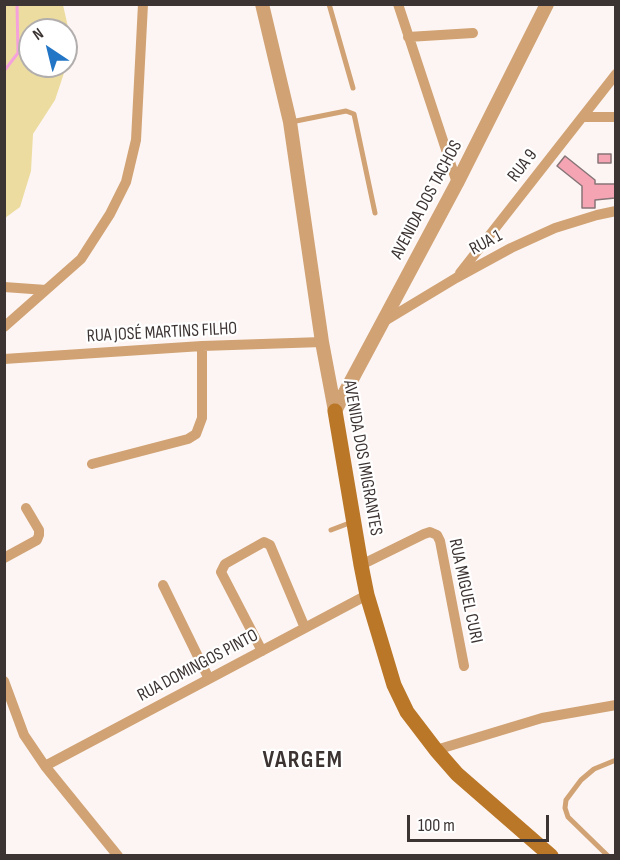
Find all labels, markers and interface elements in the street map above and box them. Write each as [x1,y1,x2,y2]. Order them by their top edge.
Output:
north arrow [18,18,78,78]
text: N [30,24,47,45]
street label: AVENIDA DOS TACHOS [387,137,467,263]
street label: RUA 9 [504,145,542,187]
street label: RUA 1 [466,226,506,260]
street label: RUA JOSÉ MARTINS FILHO [86,318,238,348]
street label: AVENIDA DOS IMIGRANTES [338,379,386,537]
street label: RUA MIGUEL CURI [443,537,487,645]
street label: RUA DOMINGOS PINTO [134,625,262,707]
district label: VARGEM [262,747,344,775]
scale bar [410,803,552,841]
text: 100 m [418,815,455,836]

